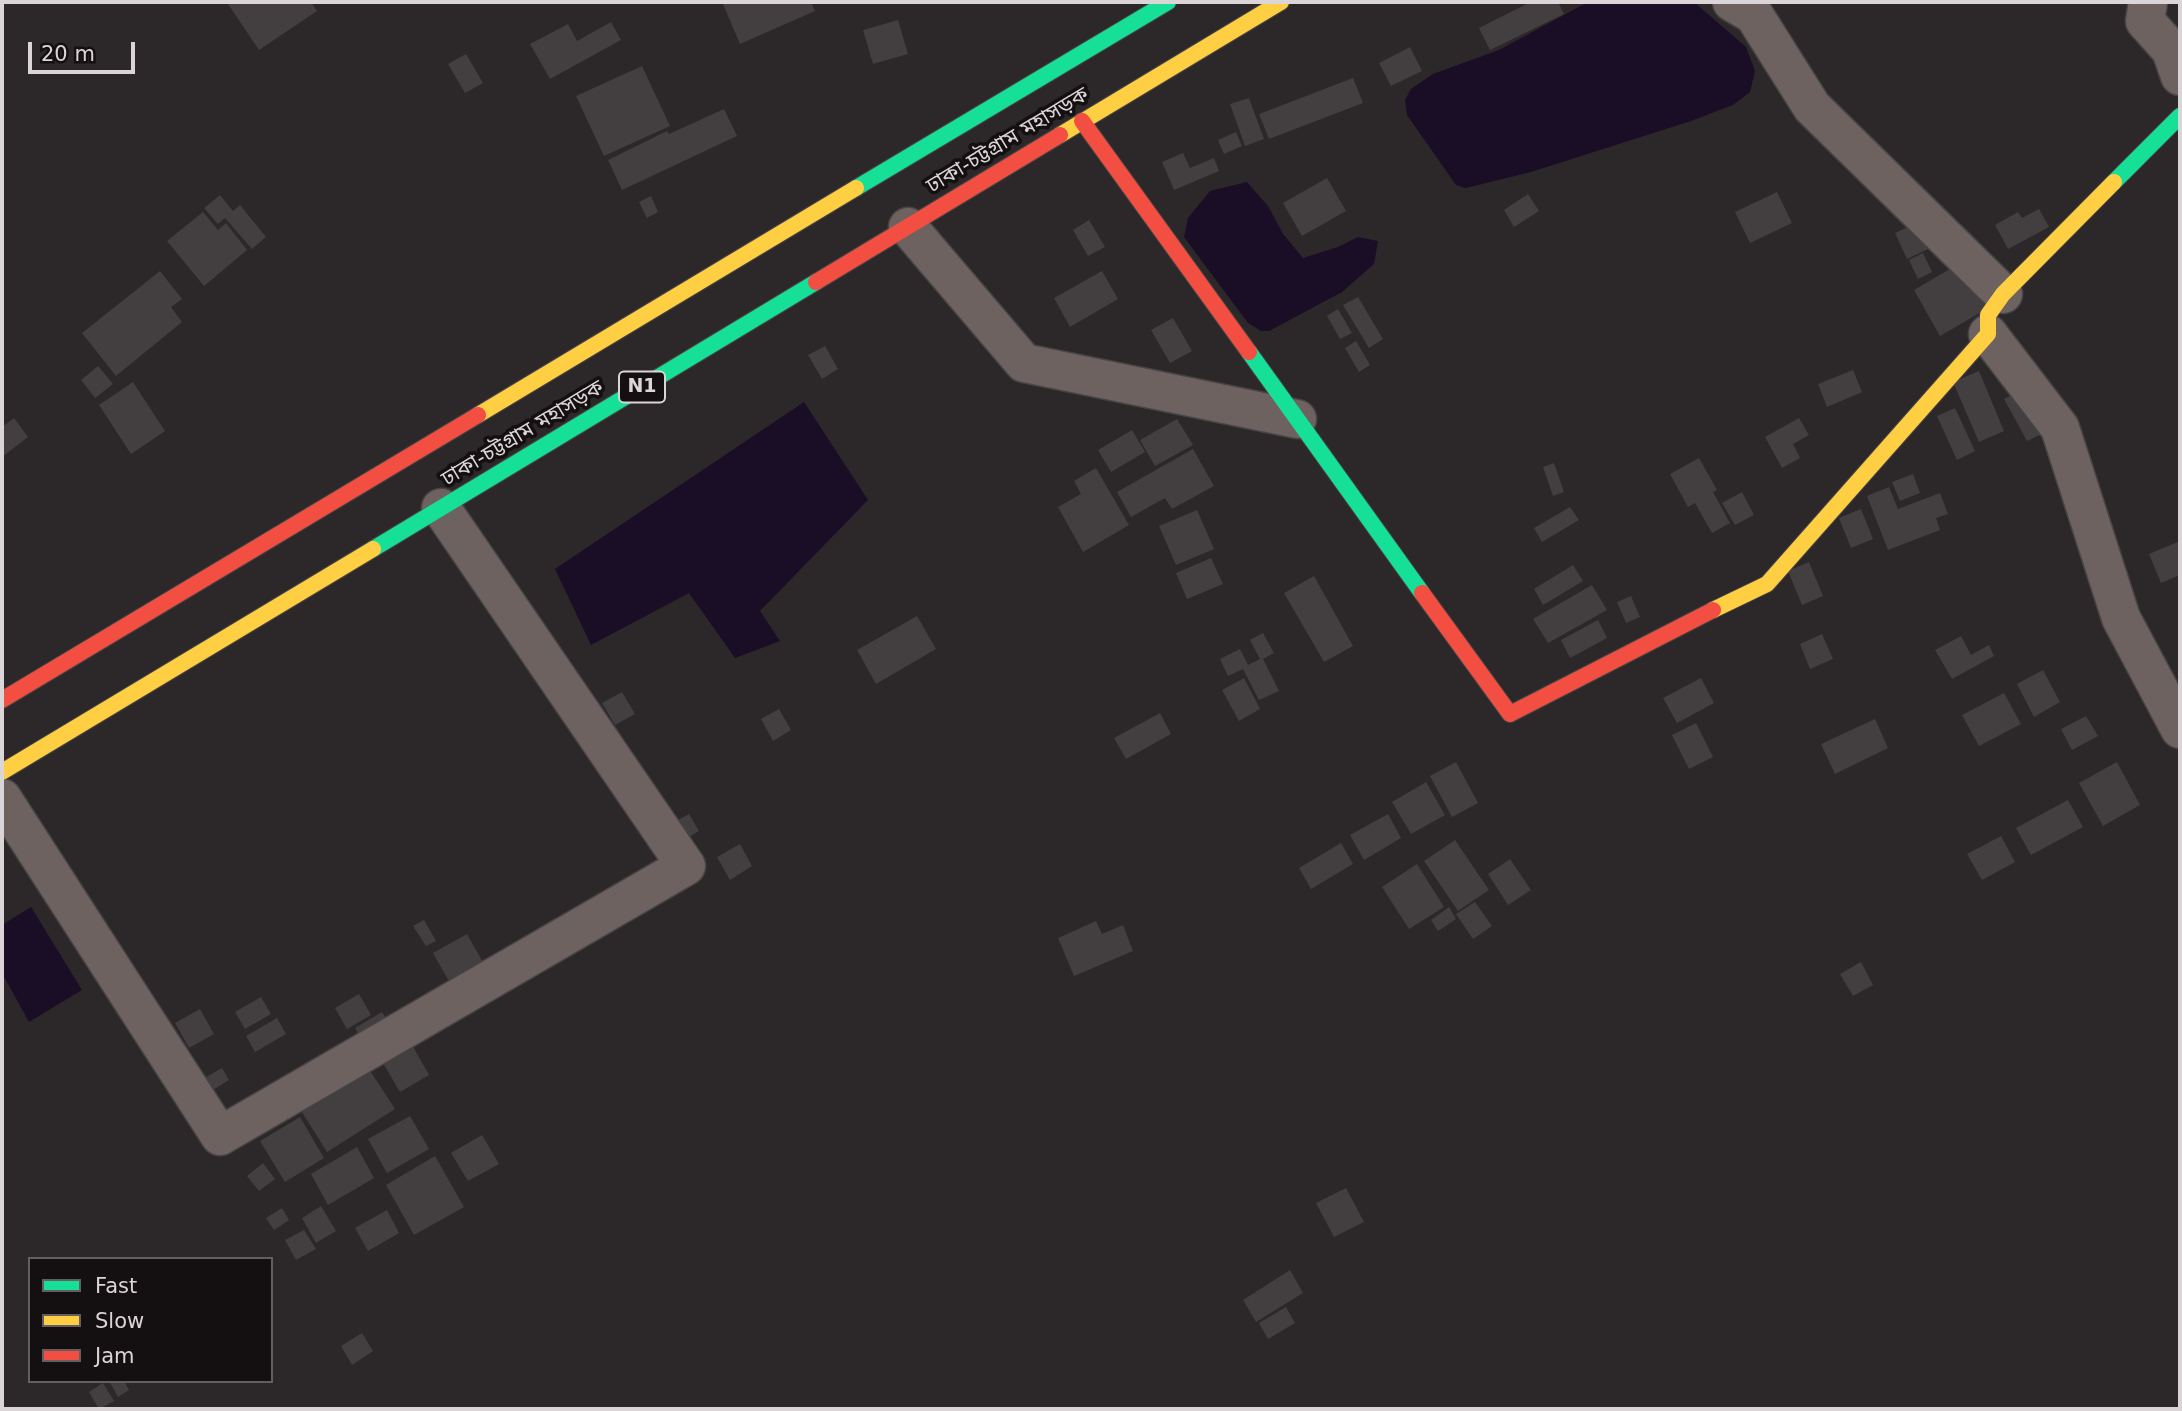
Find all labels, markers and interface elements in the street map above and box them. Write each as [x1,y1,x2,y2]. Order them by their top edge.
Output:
scale bar [32,28,138,72]
text: 20 m [41,42,95,66]
street label: ঢাকা-চট্টগ্রাম মহাসড়ক [922,83,1094,199]
road number: N1 [619,372,665,402]
street label: ঢাকা-চট্টগ্রাম মহাসড়ক [437,376,609,492]
legend [28,1257,273,1383]
text: Fast [95,1274,137,1298]
text: Slow [95,1309,144,1333]
text: Jam [95,1344,135,1368]

